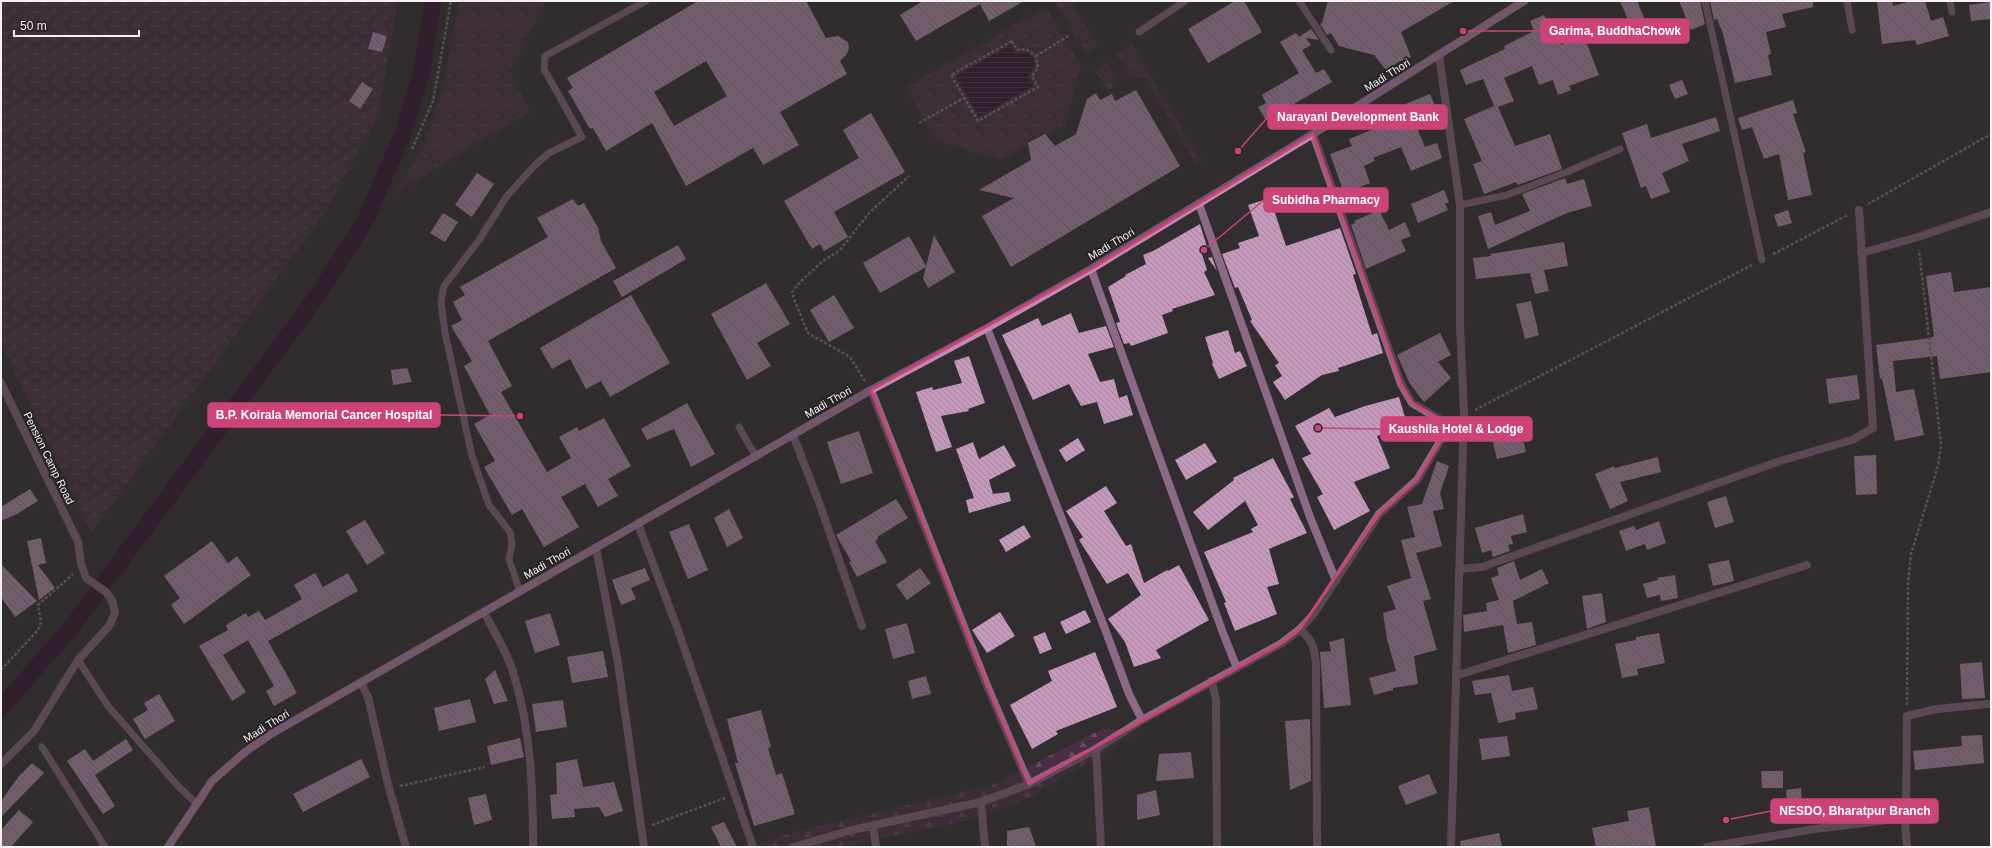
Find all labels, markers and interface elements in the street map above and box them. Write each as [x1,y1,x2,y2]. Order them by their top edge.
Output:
scale bar [14,12,139,38]
text: 50 m [20,19,47,33]
callout: Garima, BuddhaChowk [1541,19,1689,43]
text: Garima, BuddhaChowk [1549,24,1681,38]
street label: Madi Thori [1362,56,1412,94]
callout: Narayani Development Bank [1268,105,1447,129]
text: Narayani Development Bank [1277,110,1439,124]
callout: Subidha Pharmacy [1264,188,1388,212]
text: Subidha Pharmacy [1272,193,1380,207]
street label: Madi Thori [1086,226,1136,262]
street label: Madi Thori [803,384,853,420]
callout: B.P. Koirala Memorial Cancer Hospital [208,403,440,427]
text: B.P. Koirala Memorial Cancer Hospital [216,408,432,422]
street label: Pension Camp Road [21,410,77,506]
callout: Kaushila Hotel & Lodge [1381,417,1532,441]
text: Kaushila Hotel & Lodge [1389,422,1524,436]
street label: Madi Thori [522,545,572,581]
street label: Madi Thori [241,707,291,745]
callout: NESDO, Bharatpur Branch [1771,799,1938,823]
text: NESDO, Bharatpur Branch [1779,804,1931,818]

